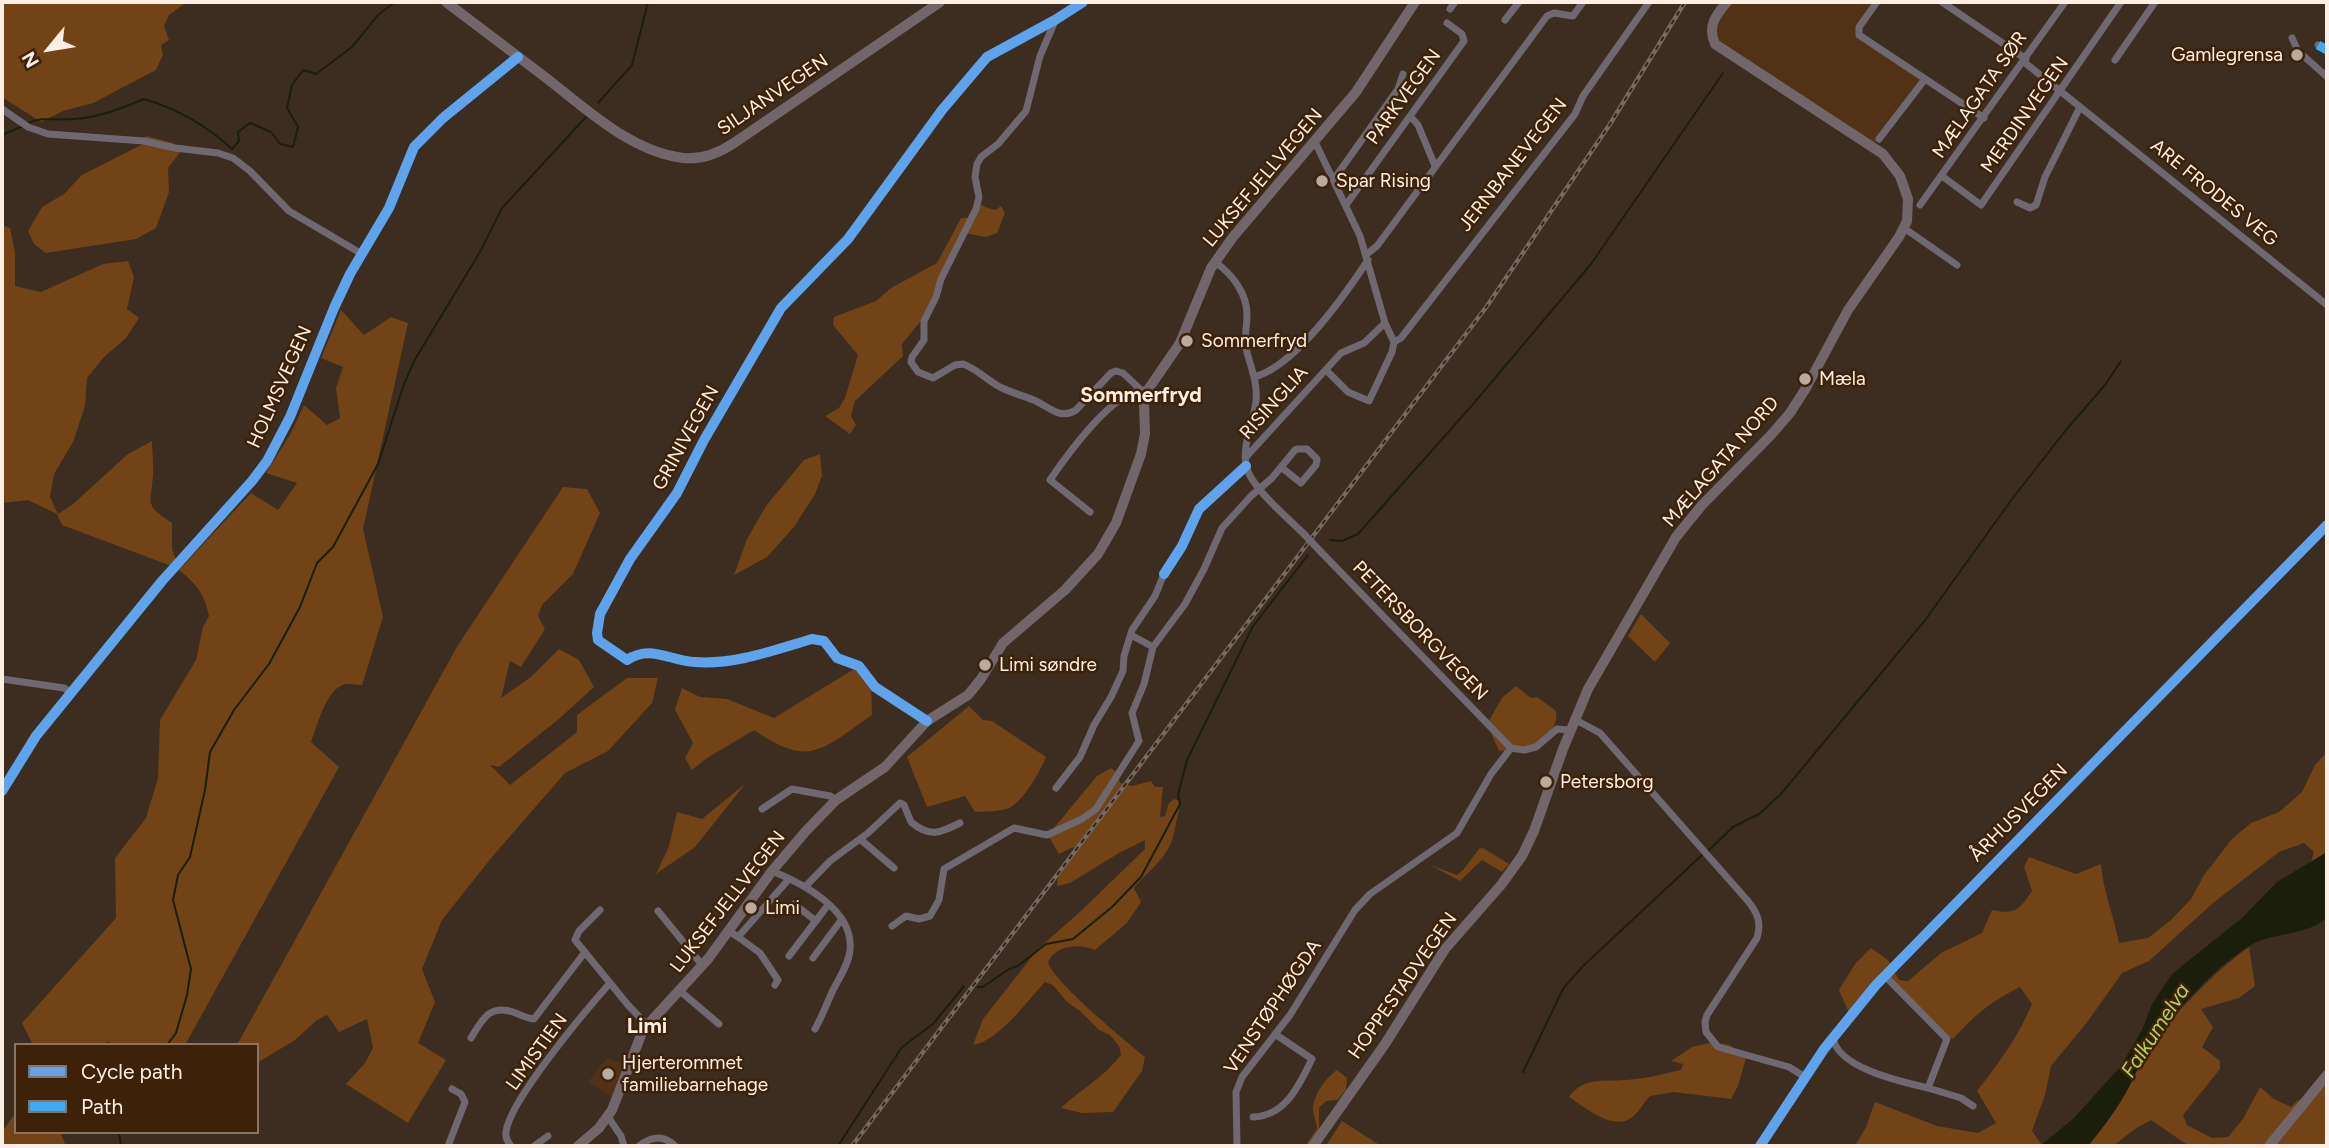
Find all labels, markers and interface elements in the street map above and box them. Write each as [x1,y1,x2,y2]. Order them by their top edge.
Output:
north arrow [14,14,84,84]
street label: MÆLAGATA SØR [1928,27,2032,163]
place label: Gamlegrensa [2171,44,2283,66]
street label: PARKVEGEN [1362,45,1446,149]
marker: Gamlegrensa [2289,47,2305,63]
text: N [17,48,44,72]
street label: SILJANVEGEN [713,50,833,140]
street label: MERDINVEGEN [1976,52,2074,178]
street label: JERNBANEVEGEN [1454,94,1572,236]
street label: LUKSEFJELLVEGEN [1198,104,1328,252]
street label: ARE FRODES VEG [2146,135,2282,251]
place label: Spar Rising [1336,170,1431,192]
marker: Spar Rising [1314,173,1330,189]
street label: HOLMSVEGEN [243,322,317,452]
place label: Sommerfryd [1201,330,1307,352]
marker: Sommerfryd [1179,333,1195,349]
street label: RISINGLIA [1235,362,1313,444]
place label: Mæla [1819,368,1866,390]
marker: Mæla [1797,371,1813,387]
street label: GRINIVEGEN [648,382,724,494]
district label: Sommerfryd [1080,383,1202,409]
street label: MÆLAGATA NORD [1658,392,1784,532]
street label: PETERSBORGVEGEN [1348,557,1492,705]
place label: Limi søndre [999,654,1097,676]
marker: Limi søndre [977,657,993,673]
street label: ÅRHUSVEGEN [1965,759,2073,867]
place label: Petersborg [1560,771,1654,793]
marker: Petersborg [1538,774,1554,790]
street label: LUKSEFJELLVEGEN [666,827,790,977]
place label: Limi [765,897,800,919]
marker: Limi [743,900,759,916]
street label: HOPPESTADVEGEN [1344,908,1462,1064]
street label: VENSTØPHØGDA [1220,936,1326,1078]
water label: Falkumelva [2116,979,2196,1083]
street label: LIMISTIEN [501,1009,573,1095]
district label: Limi [627,1014,667,1040]
legend [14,1043,259,1134]
place label: Hjerterommet familiebarnehage [622,1052,768,1096]
text: Cycle path [81,1059,182,1084]
marker: Hjerterommet familiebarnehage [600,1066,616,1082]
text: Path [81,1094,123,1119]

